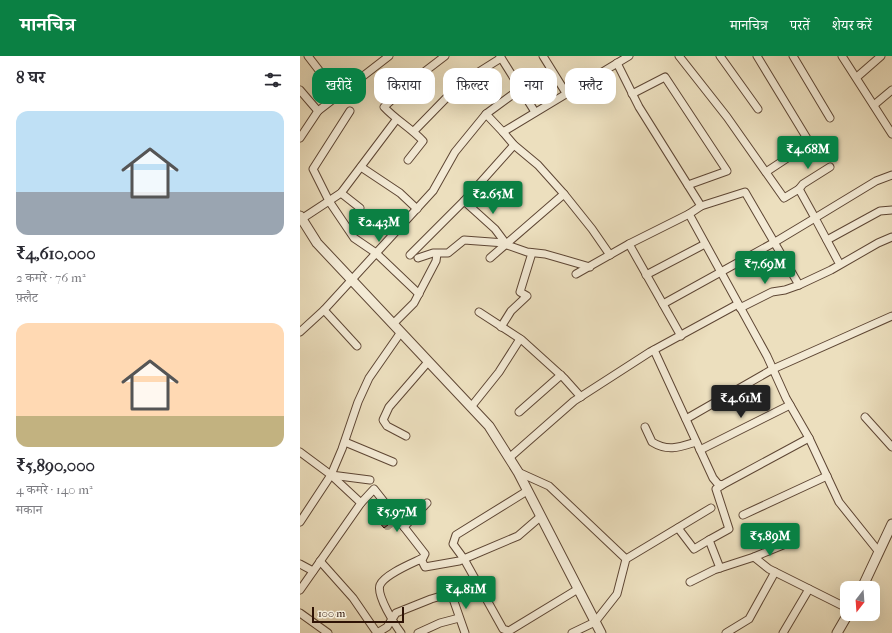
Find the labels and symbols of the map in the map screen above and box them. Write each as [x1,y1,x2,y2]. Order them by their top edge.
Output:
pin: ₹4.68M [775,136,841,170]
pin: ₹2.65M [460,181,526,215]
pin: ₹2.43M [346,209,412,243]
pin: ₹7.69M [732,251,798,285]
pin: ₹4.61M [708,385,774,419]
pin: ₹5.97M [364,499,430,533]
pin: ₹5.89M [737,523,803,557]
pin: ₹4.81M [433,576,499,610]
north arrow [840,581,880,621]
scale bar [312,605,404,624]

